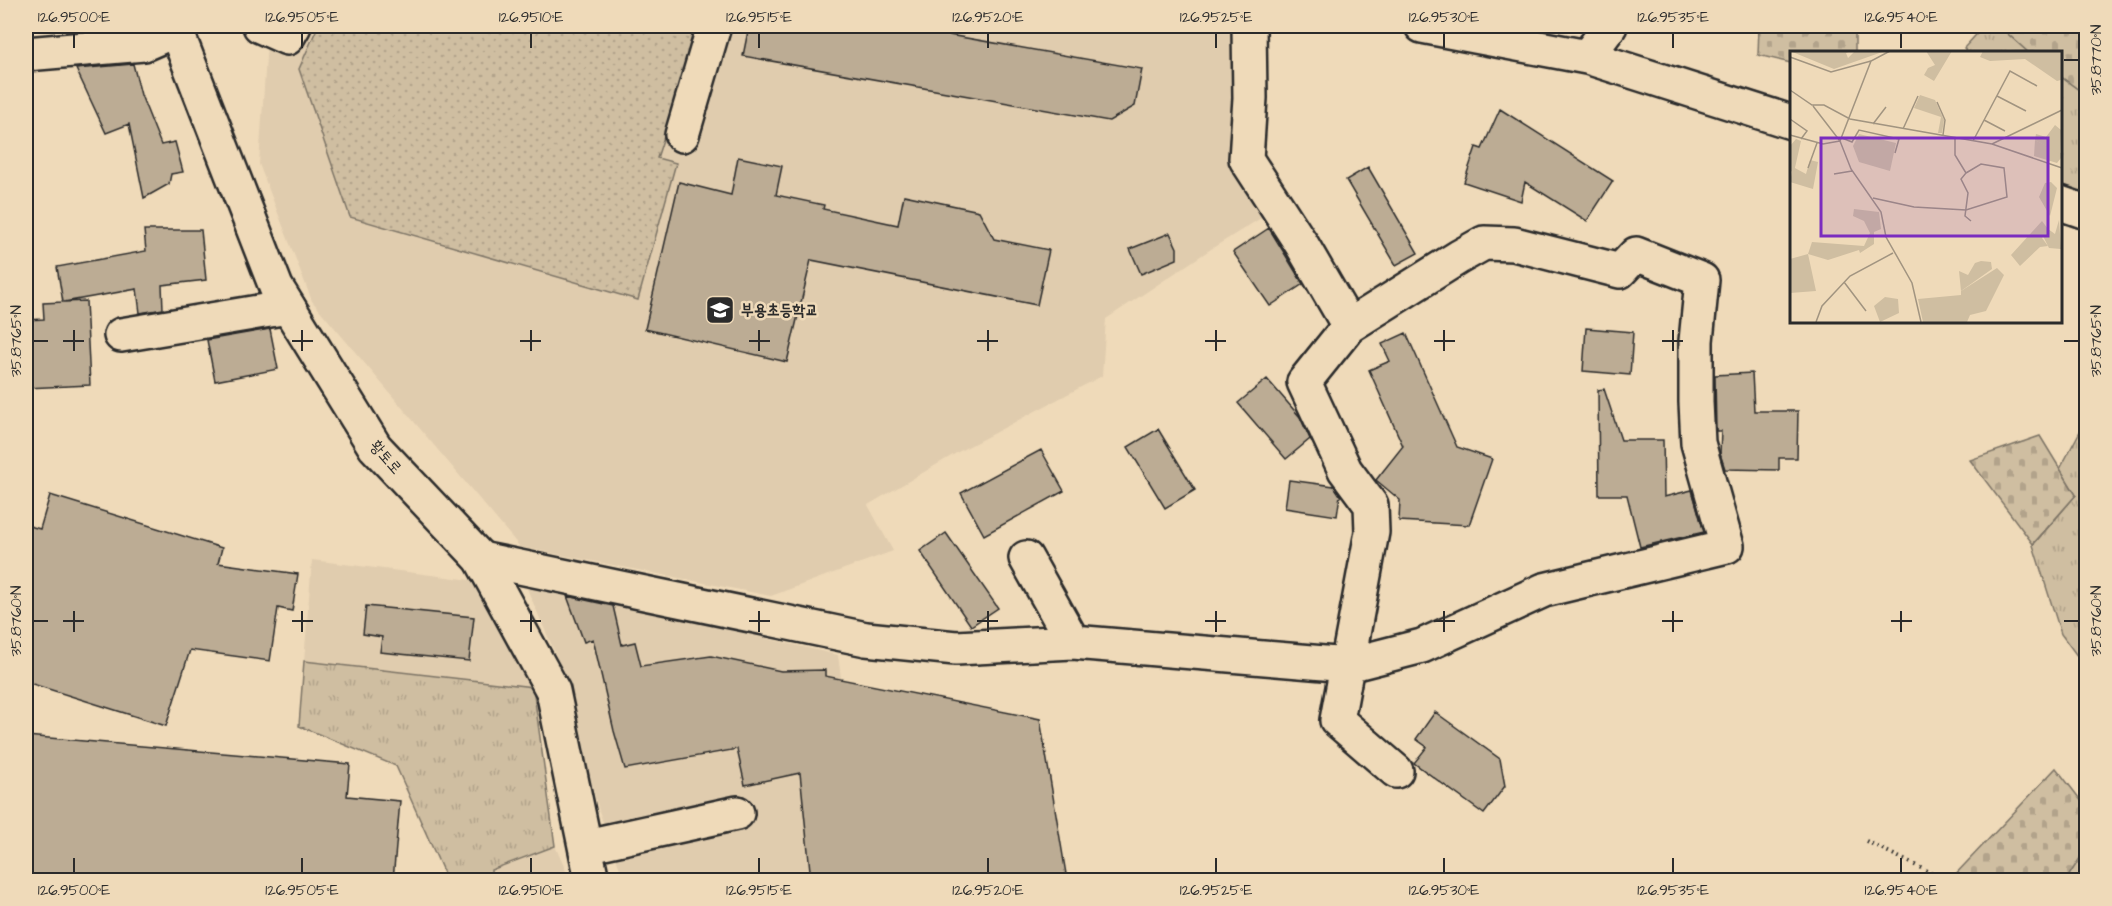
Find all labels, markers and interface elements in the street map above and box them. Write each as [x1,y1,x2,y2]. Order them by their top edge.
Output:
text: 126.9500°E [38,7,110,28]
text: 126.9505°E [265,7,339,28]
text: 126.9510°E [499,7,563,28]
text: 126.9515°E [726,7,792,28]
text: 126.9520°E [952,7,1024,28]
text: 126.9525°E [1180,7,1252,28]
text: 126.9530°E [1409,7,1479,28]
text: 126.9535°E [1637,7,1709,28]
text: 126.9540°E [1864,7,1938,28]
text: 35.8770°N [2086,25,2107,95]
inset map [1790,51,2061,322]
school or university icon: 부용초등학교 [704,294,736,326]
place label: 부용초등학교 [741,299,818,321]
text: 35.8765°N [6,305,27,377]
text: 35.8765°N [2086,305,2107,377]
street label: 황토로 [365,435,407,479]
text: 35.8760°N [6,586,27,656]
text: 35.8760°N [2086,586,2107,656]
text: 126.9500°E [38,880,110,901]
text: 126.9505°E [265,880,339,901]
text: 126.9510°E [499,880,563,901]
text: 126.9515°E [726,880,792,901]
text: 126.9520°E [952,880,1024,901]
text: 126.9525°E [1180,880,1252,901]
text: 126.9530°E [1409,880,1479,901]
text: 126.9535°E [1637,880,1709,901]
text: 126.9540°E [1864,880,1938,901]

